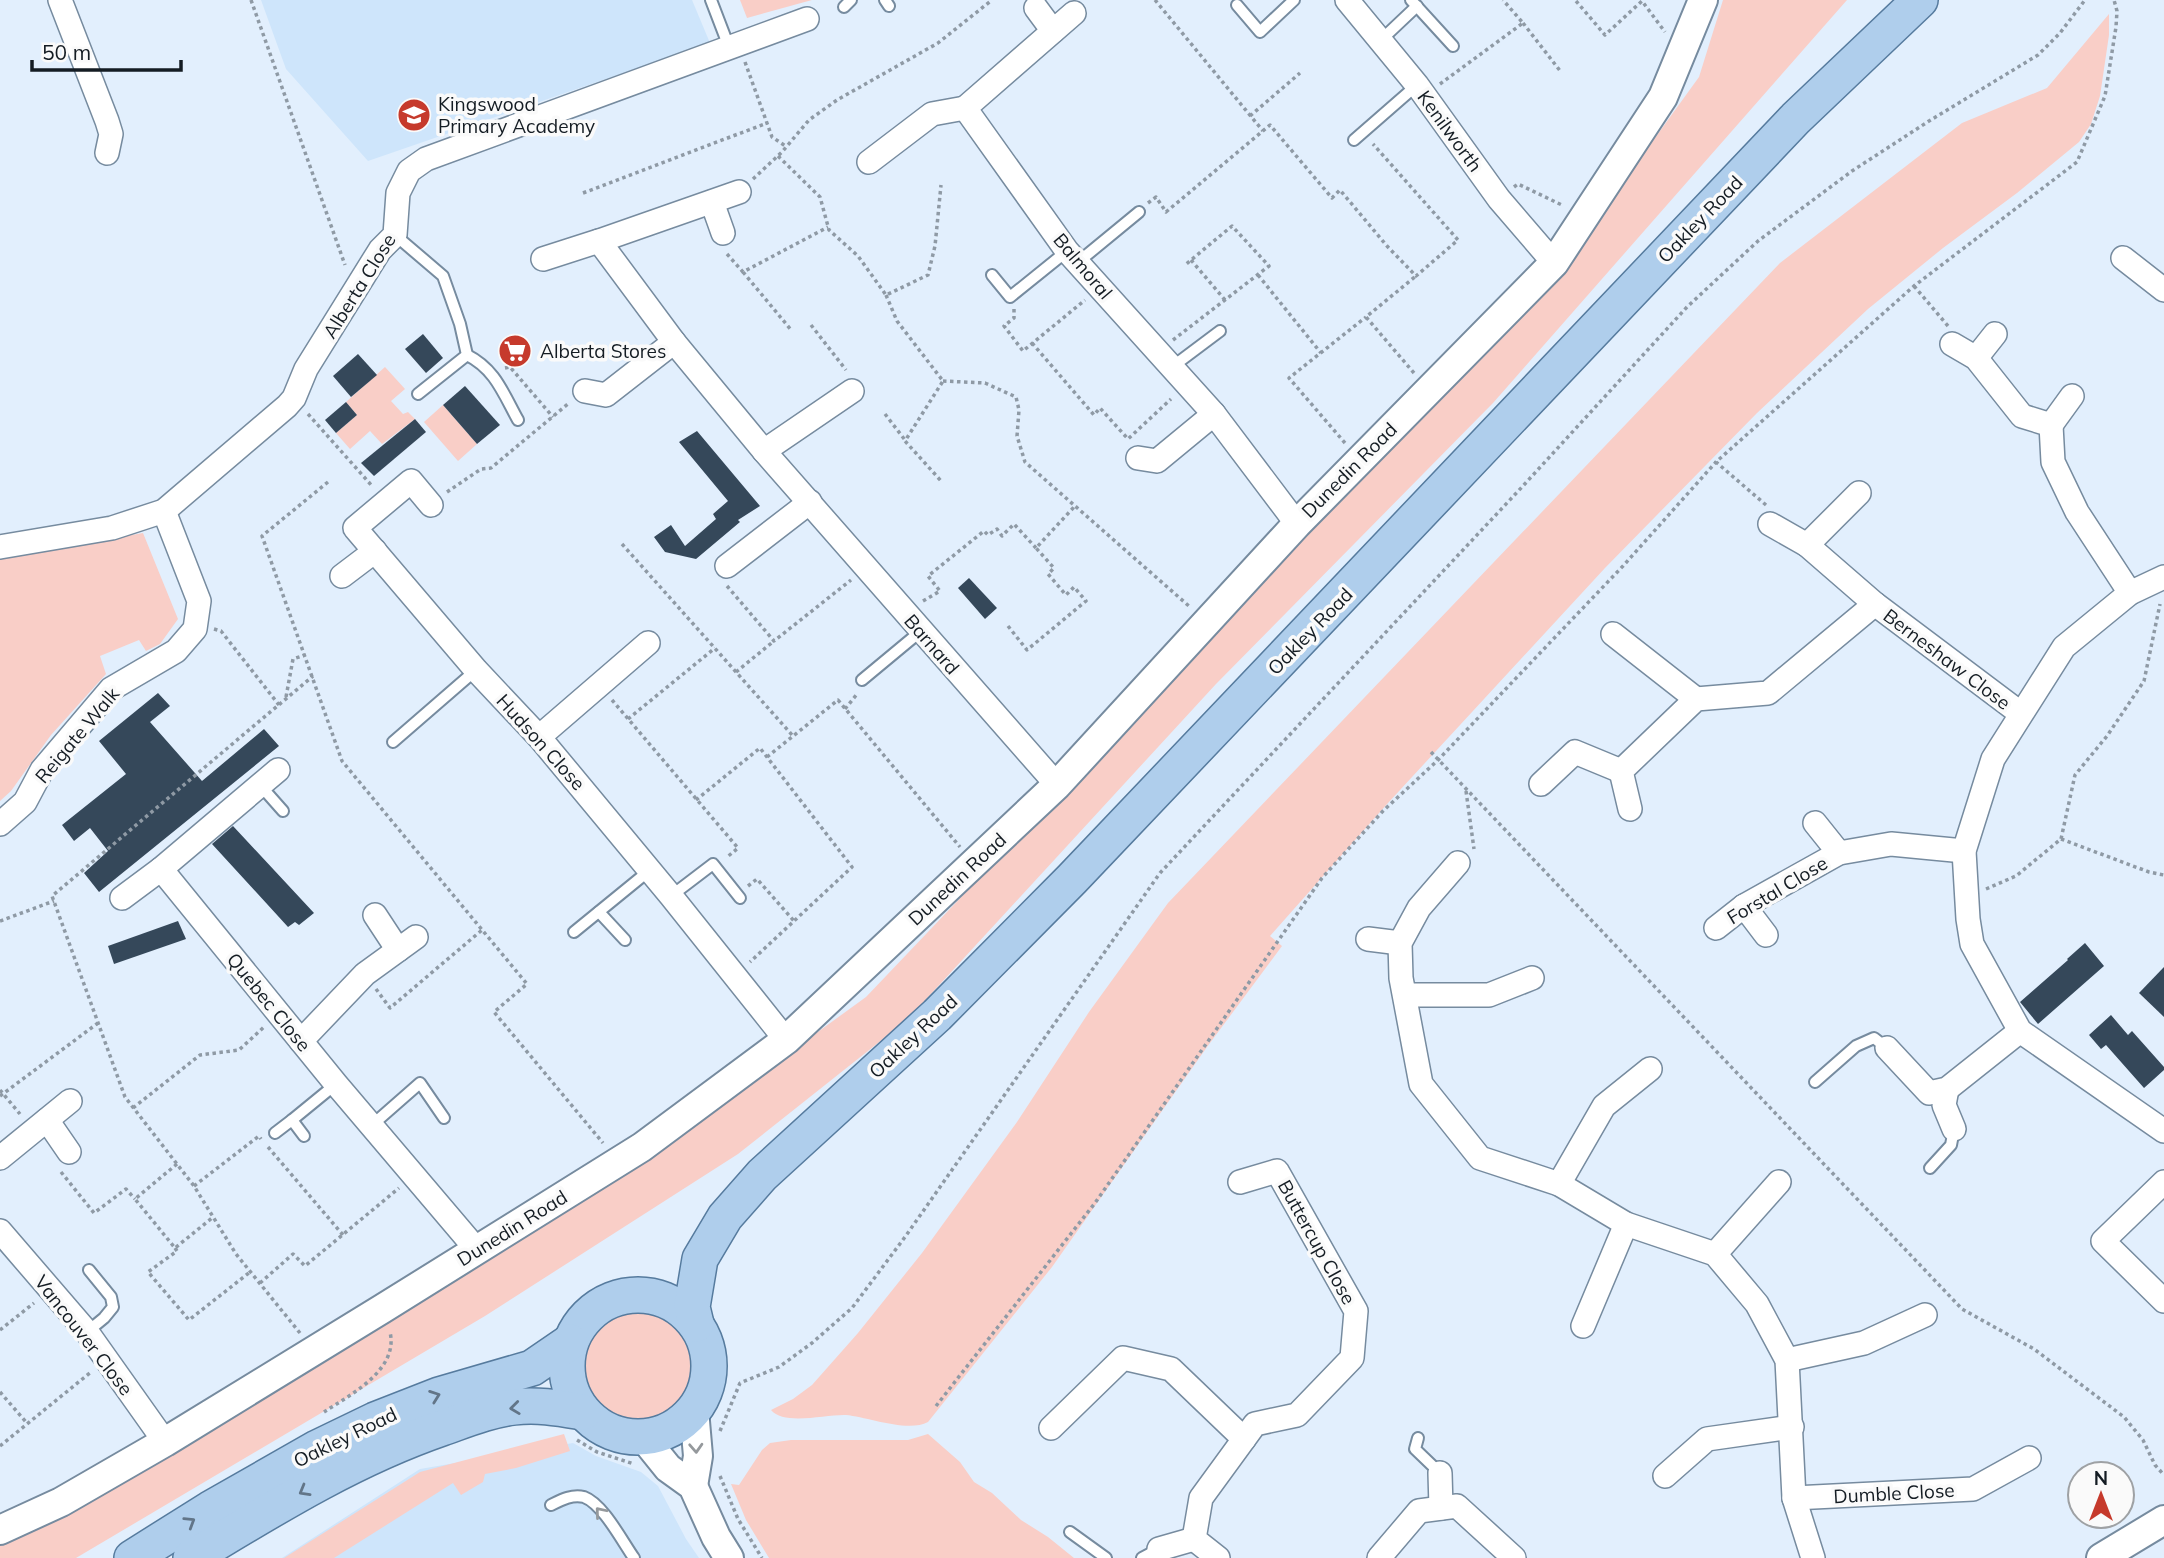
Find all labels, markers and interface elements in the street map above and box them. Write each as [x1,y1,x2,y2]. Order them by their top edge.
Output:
scale bar [32,28,180,72]
text: 50 m [42,39,91,65]
street label: Kenilworth [1412,86,1488,176]
place label: Kingswood Primary Academy [438,92,595,138]
school or university icon: Kingswood Primary Academy [395,96,433,134]
street label: Oakley Road [1652,170,1748,268]
street label: Balmoral [1048,228,1118,304]
street label: Alberta Close [317,229,401,343]
supermarket icon: Alberta Stores [496,332,534,370]
place label: Alberta Stores [540,339,666,363]
street label: Dunedin Road [1296,417,1402,523]
street label: Oakley Road [1262,582,1358,680]
street label: Berneshaw Close [1879,603,2015,715]
street label: Barnard [899,609,965,679]
street label: Reigate Walk [30,682,124,788]
street label: Hudson Close [491,689,591,795]
street label: Dunedin Road [903,828,1011,930]
street label: Forstal Close [1722,851,1832,929]
street label: Quebec Close [222,948,316,1056]
street label: Oakley Road [864,989,962,1083]
street label: Buttercup Close [1273,1175,1361,1309]
street label: Dunedin Road [453,1185,571,1271]
street label: Vancouver Close [30,1270,138,1400]
one-way arrow [429,1391,441,1405]
one-way arrow [509,1400,521,1415]
street label: Oakley Road [289,1402,401,1472]
one-way arrow [689,1443,704,1454]
north arrow [2066,1460,2136,1530]
text: N [2094,1466,2108,1490]
street label: Dumble Close [1833,1478,1955,1508]
one-way arrow [299,1483,312,1496]
one-way arrow [596,1507,609,1520]
one-way arrow [182,1517,195,1530]

